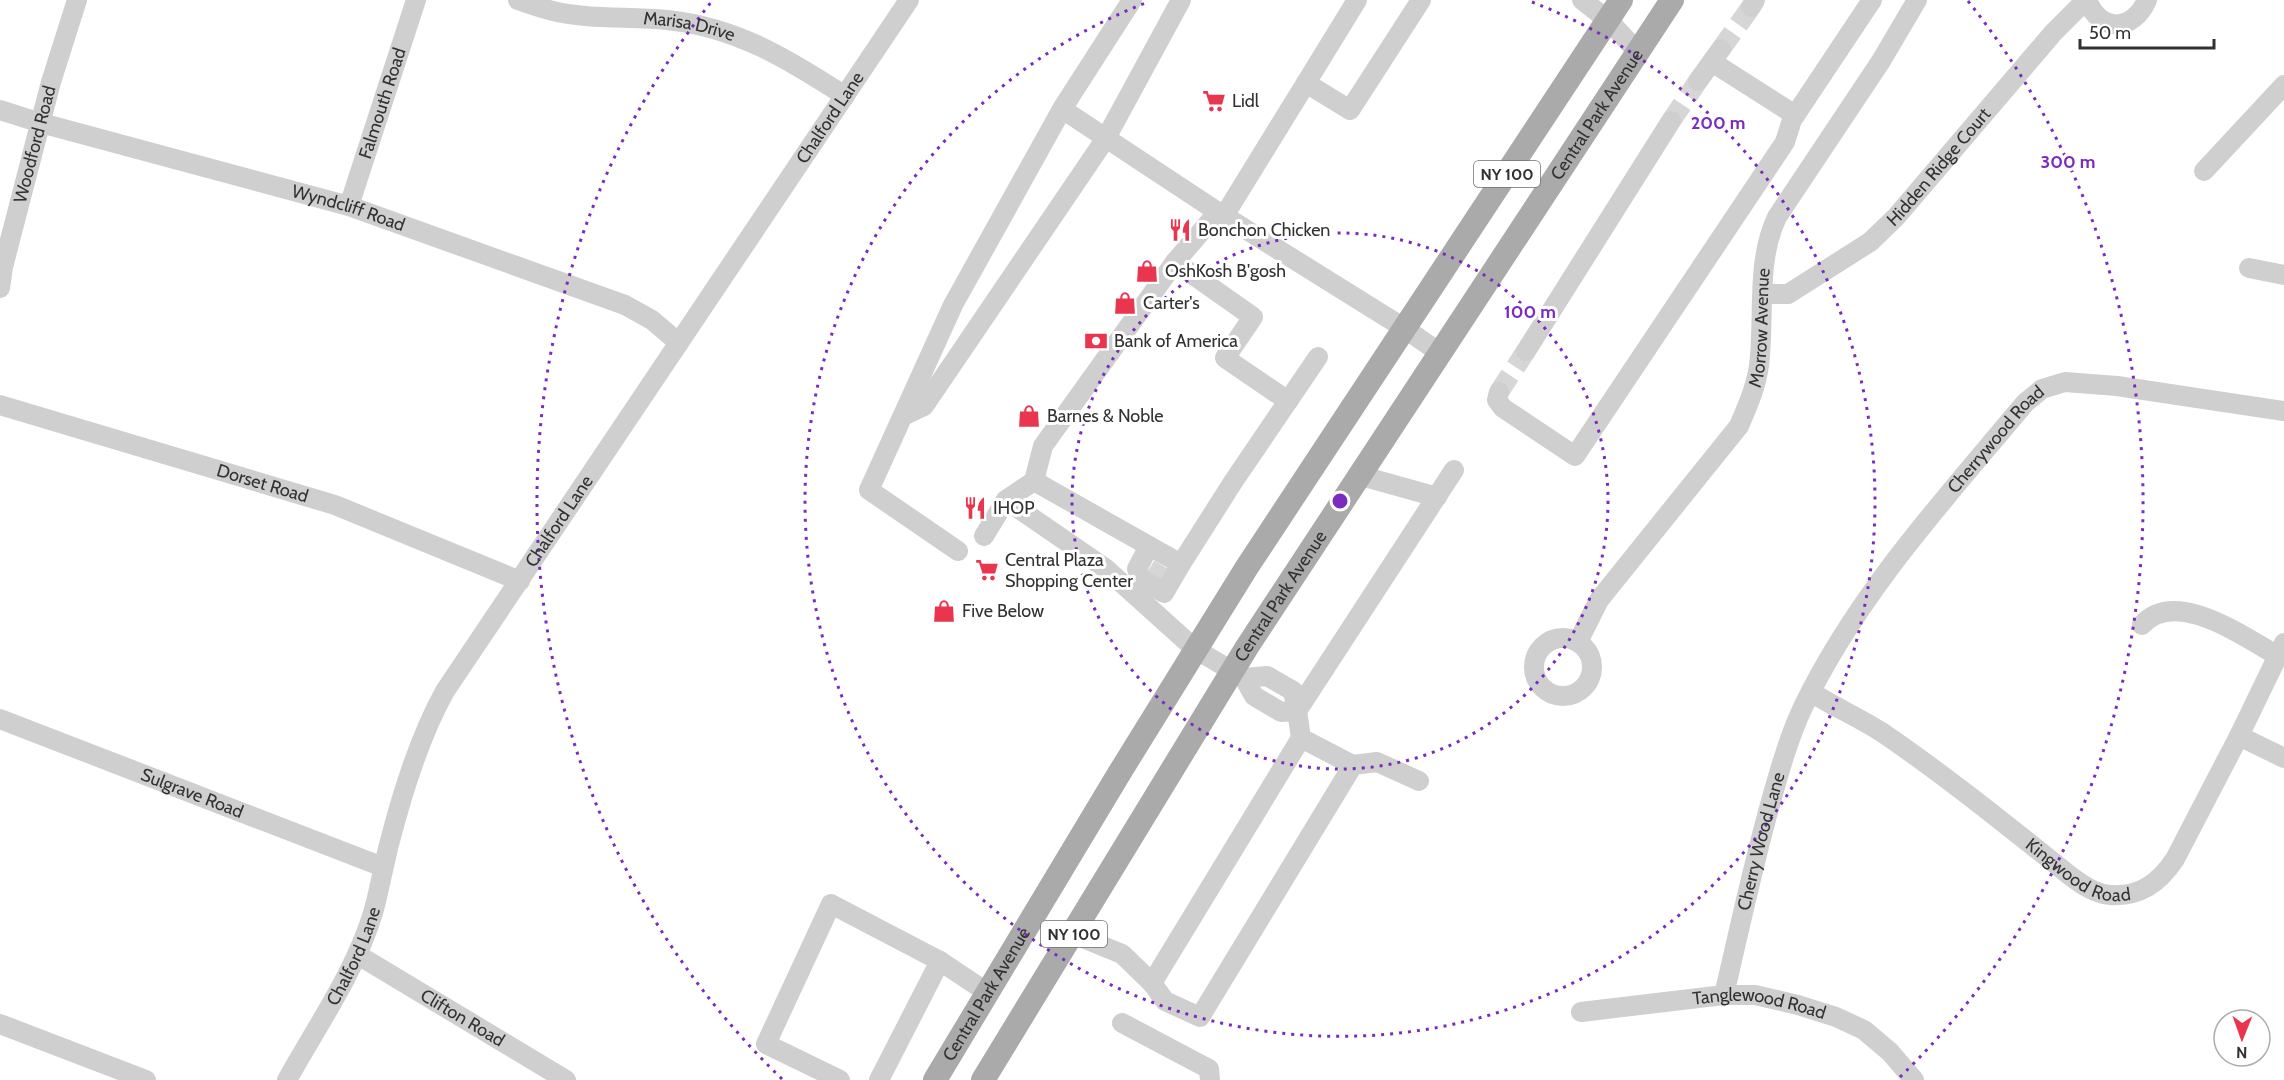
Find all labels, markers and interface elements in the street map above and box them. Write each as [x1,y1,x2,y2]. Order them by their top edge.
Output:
street label: Marisa Drive [643,7,738,46]
scale bar [2080,12,2214,50]
text: 50 m [2089,22,2131,44]
street label: Falmouth Road [354,45,411,162]
street label: Central Park Avenue [1546,45,1648,184]
street label: Chalford Lane [791,68,869,168]
street label: Woodford Road [9,83,61,205]
supermarket icon: Lidl [1201,88,1227,114]
place label: Lidl [1232,90,1260,112]
street label: Hidden Ridge Court [1882,103,1995,231]
text: 200 m [1691,112,1745,134]
text: 300 m [2041,151,2095,173]
road number: NY 100 [1474,161,1540,187]
street label: Wyndcliff Road [289,180,408,236]
restaurant icon: Bonchon Chicken [1167,217,1193,243]
place label: Bonchon Chicken [1198,219,1330,241]
shop icon: OshKosh B'gosh [1134,258,1160,284]
place label: OshKosh B'gosh [1165,260,1286,282]
street label: Morrow Avenue [1744,267,1775,390]
shop icon: Carter's [1112,290,1138,316]
place label: Carter's [1143,292,1200,314]
text: 100 m [1504,301,1556,323]
bank icon: Bank of America [1083,328,1109,354]
place label: Bank of America [1114,330,1238,352]
street label: Cherrywood Road [1943,381,2049,498]
shop icon: Barnes & Noble [1016,403,1042,429]
place label: Barnes & Noble [1047,405,1164,427]
street label: Dorset Road [214,459,311,507]
street label: Chalford Lane [520,471,598,571]
centre of rings [1330,491,1350,511]
restaurant icon: IHOP [962,495,988,521]
place label: IHOP [993,497,1034,519]
street label: Central Park Avenue [1230,526,1331,666]
place label: Central Plaza Shopping Center [1005,549,1133,592]
supermarket icon: Central Plaza Shopping Center [974,557,1000,583]
shop icon: Five Below [931,598,957,624]
place label: Five Below [962,600,1044,622]
street label: Sulgrave Road [138,764,246,823]
street label: Cherry Wood Lane [1733,770,1790,913]
street label: Kingwood Road [2021,833,2132,906]
street label: Chalford Lane [322,905,385,1009]
road number: NY 100 [1041,921,1107,947]
street label: Central Park Avenue [938,923,1035,1065]
street label: Tanglewood Road [1691,983,1829,1024]
street label: Clifton Road [417,984,509,1052]
north arrow [2212,1008,2272,1068]
text: N [2236,1043,2248,1062]

